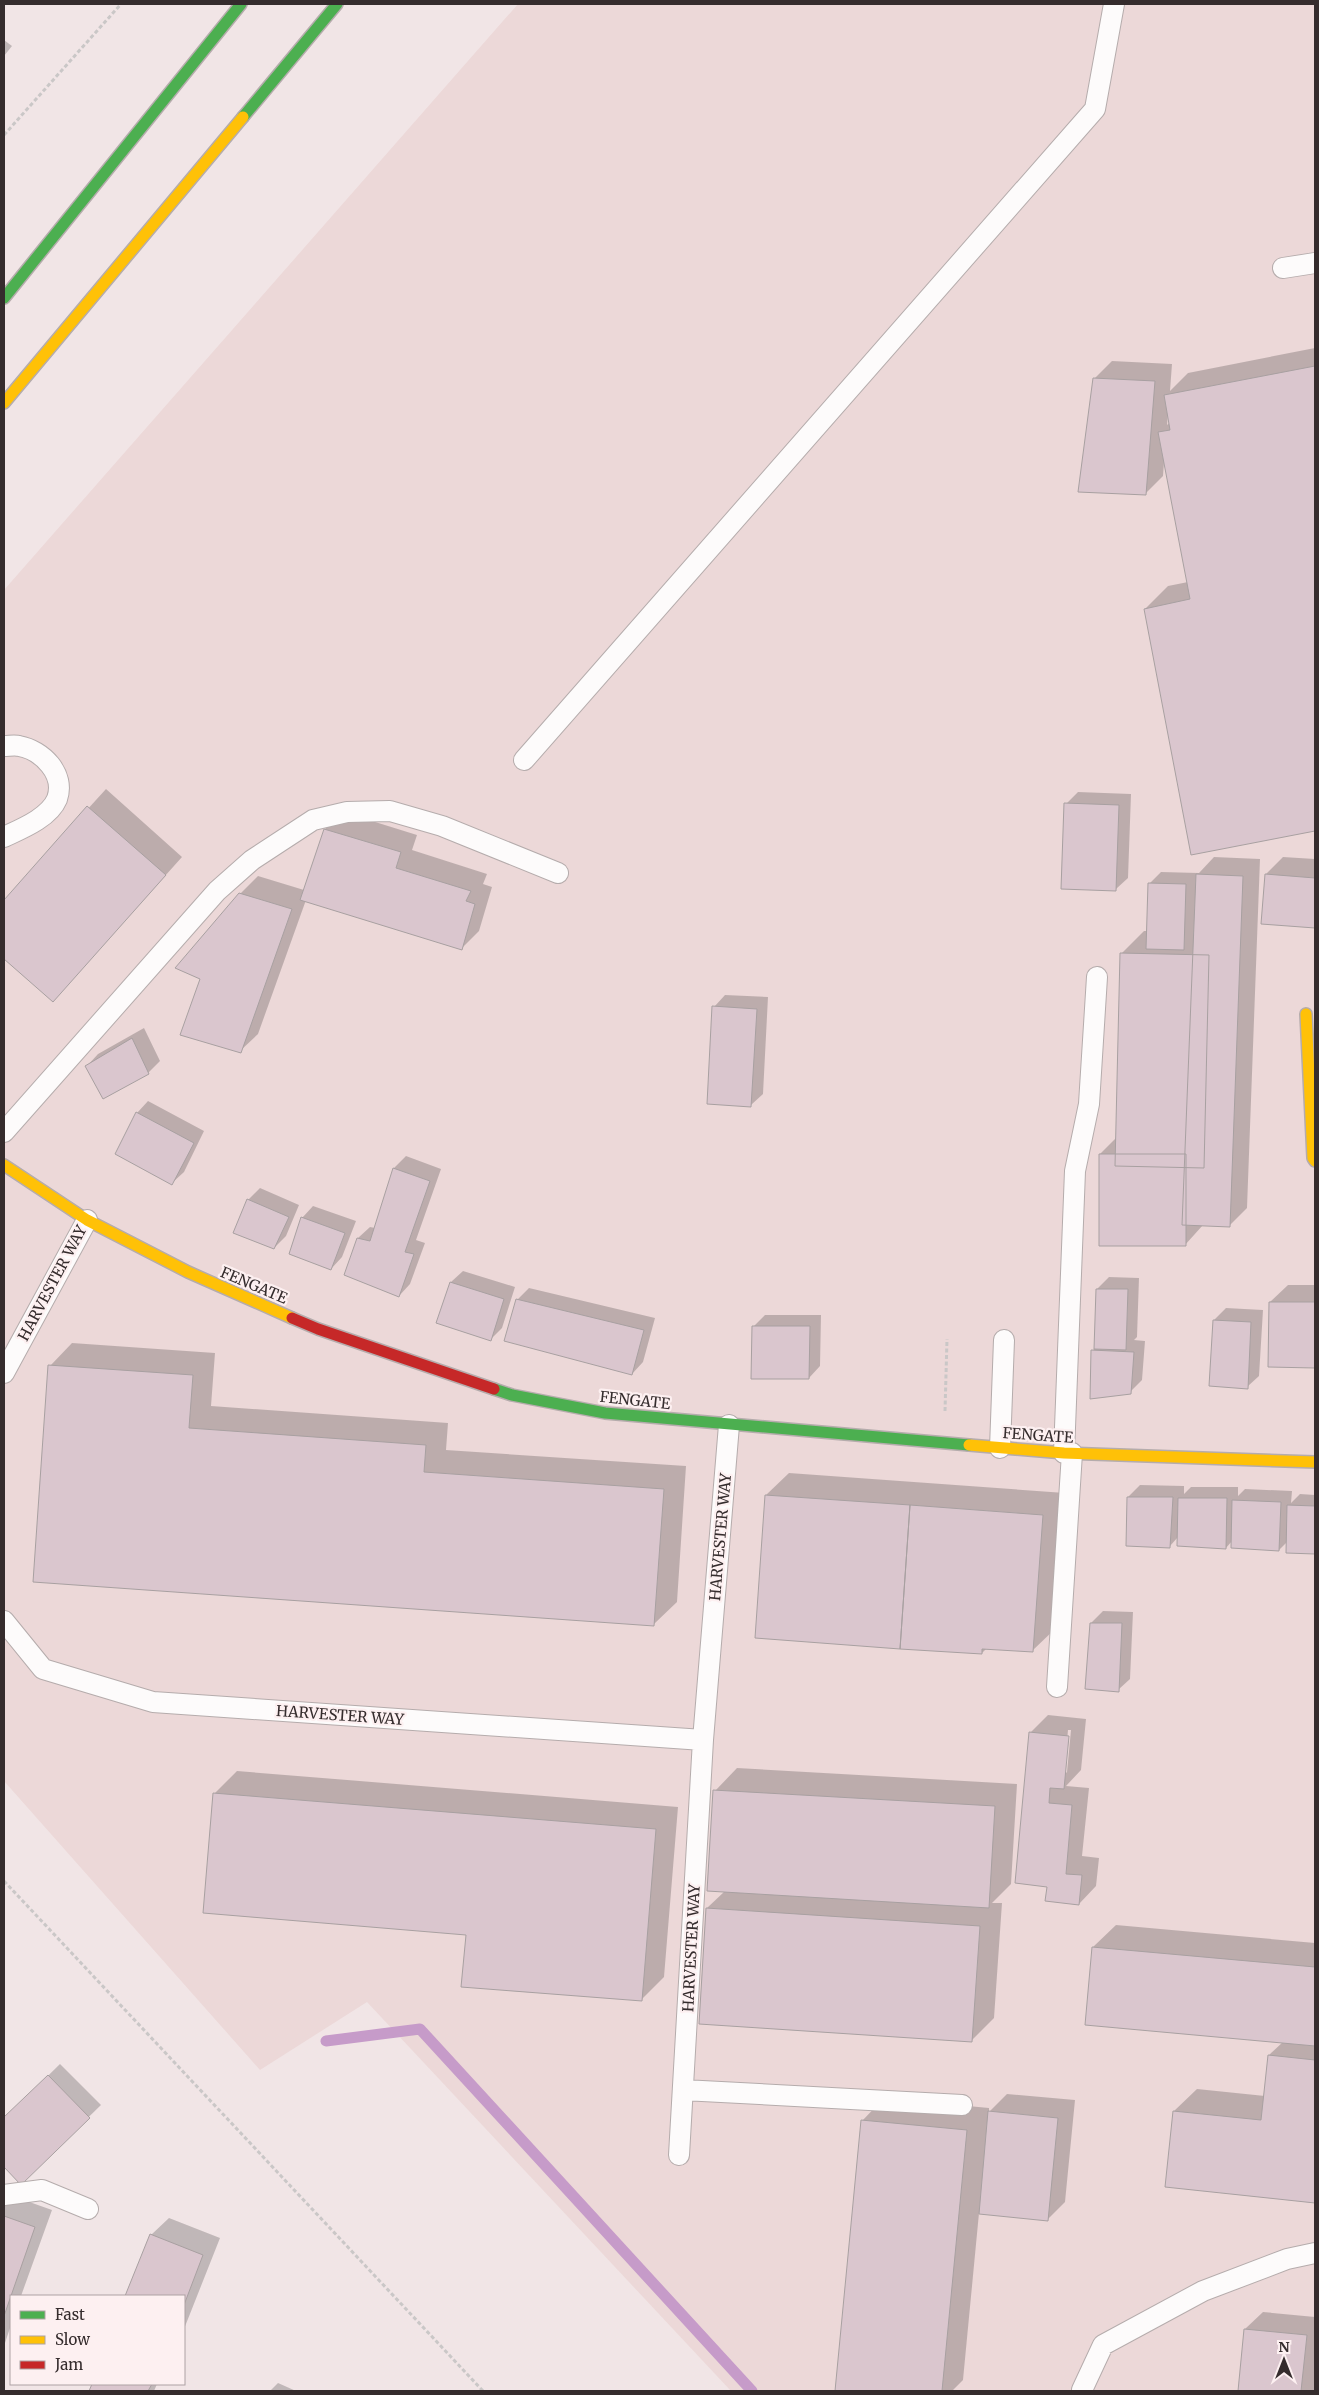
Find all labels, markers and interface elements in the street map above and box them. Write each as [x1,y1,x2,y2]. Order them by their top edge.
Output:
street label: HARVESTER WAY [14,1222,91,1344]
street label: FENGATE [218,1262,291,1308]
street label: FENGATE [599,1387,672,1413]
street label: FENGATE [1002,1423,1074,1447]
street label: HARVESTER WAY [705,1472,735,1602]
street label: HARVESTER WAY [275,1701,405,1729]
street label: HARVESTER WAY [678,1883,704,2013]
legend [10,2295,185,2385]
text: Fast [55,2305,85,2324]
text: Slow [55,2330,90,2349]
north arrow [1259,2335,1309,2385]
text: N [1278,2338,1290,2356]
text: Jam [54,2355,83,2374]

